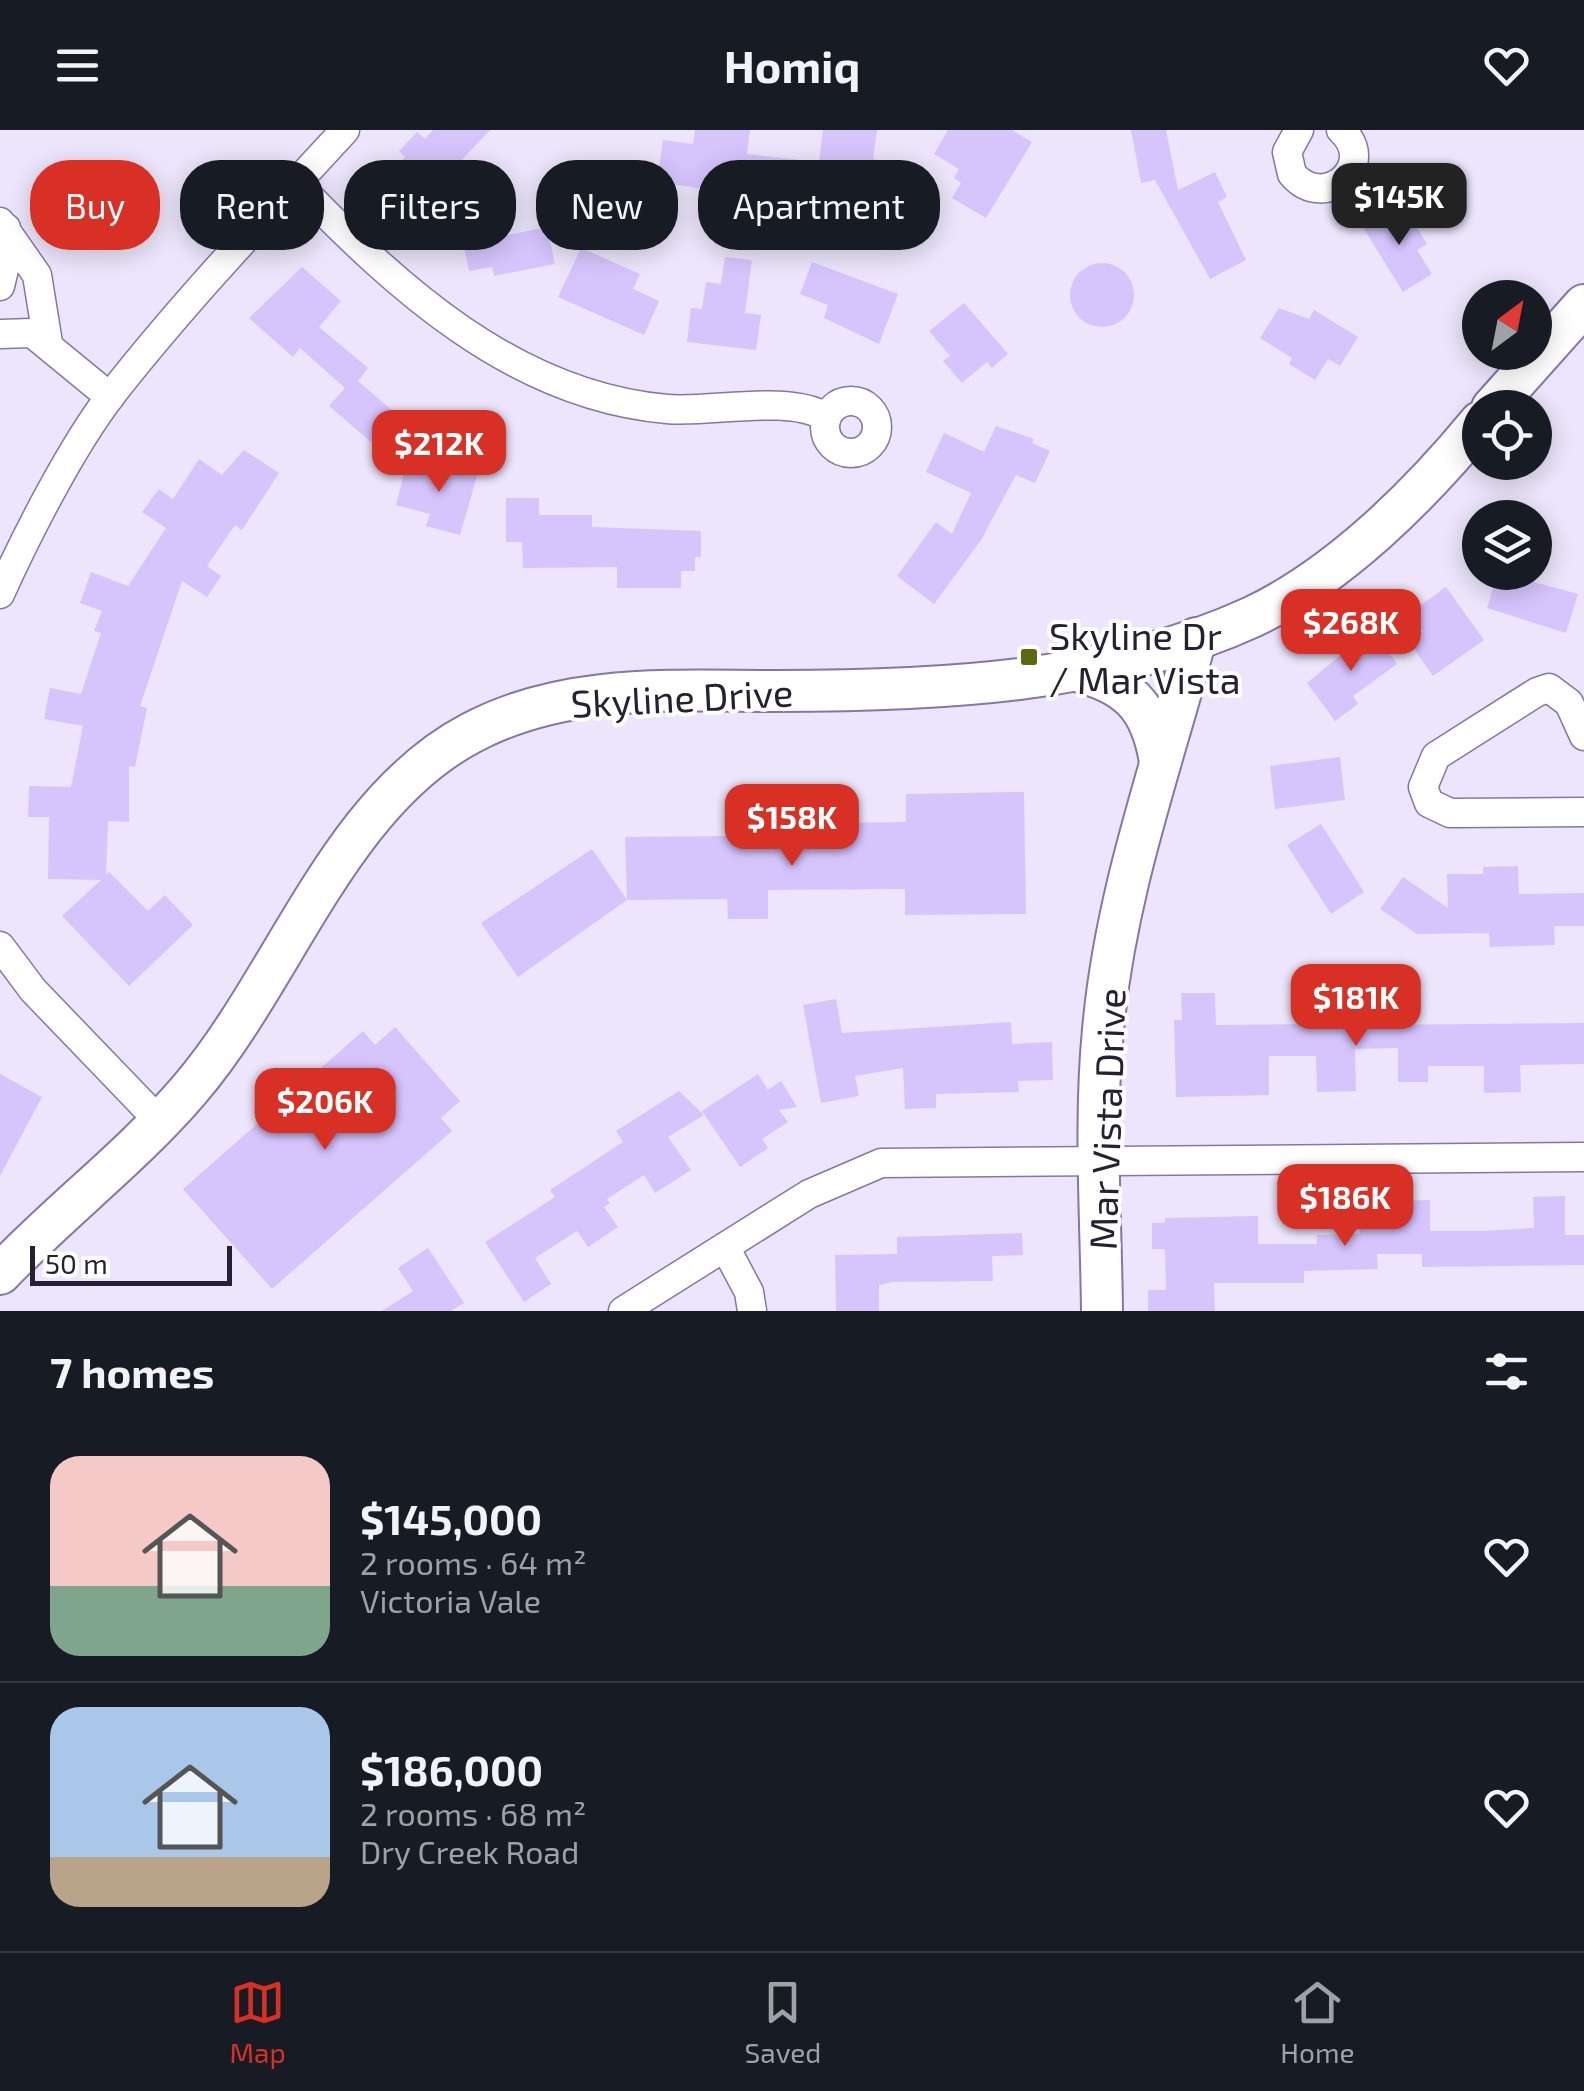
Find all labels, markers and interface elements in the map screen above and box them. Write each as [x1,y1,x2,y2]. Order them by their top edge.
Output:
icon: menu [50,38,105,93]
text: Homiq [724,38,860,92]
icon: heart [1479,38,1534,93]
chip: Buy [30,160,160,250]
chip: Rent [180,160,324,250]
chip: Filters [344,160,516,250]
chip: New [536,160,678,250]
chip: Apartment [698,160,940,250]
pin: $145K [1329,163,1469,248]
text: $145K [1354,176,1444,214]
north arrow [1462,280,1552,370]
map controls [1462,280,1552,590]
button: locate [1462,390,1552,480]
pin: $212K [369,410,509,495]
text: $212K [394,423,484,461]
button: layers [1462,500,1552,590]
pin: $268K [1281,589,1421,674]
text: $268K [1303,602,1399,640]
place label: Skyline Dr / Mar Vista [1049,612,1241,702]
marker: Skyline Dr / Mar Vista [1018,646,1040,668]
street label: Skyline Drive [570,668,794,726]
pin: $158K [722,784,862,869]
text: $158K [747,797,837,835]
pin: $181K [1286,964,1426,1049]
text: $181K [1313,977,1399,1015]
street label: Mar Vista Drive [1078,987,1134,1251]
pin: $206K [255,1068,395,1153]
text: $206K [277,1081,373,1119]
pin: $186K [1275,1164,1415,1249]
text: $186K [1299,1177,1391,1215]
scale bar [30,1241,232,1286]
text: 50 m [45,1246,108,1280]
icon: filters [1479,1344,1534,1399]
text: 7 homes [50,1346,214,1396]
text: $145,000 [360,1493,542,1543]
icon: home [130,1496,250,1616]
icon: heart [1479,1529,1534,1584]
text: 2 rooms · 64 m² [360,1543,586,1581]
text: Victoria Vale [360,1581,541,1619]
text: $186,000 [360,1744,543,1794]
icon: home [130,1747,250,1867]
icon: heart [1479,1780,1534,1835]
text: 2 rooms · 68 m² [360,1794,586,1832]
text: Dry Creek Road [360,1832,579,1870]
tab: Map [229,1975,286,2069]
tab: Saved [745,1975,821,2069]
tab: Home [1280,1975,1355,2069]

